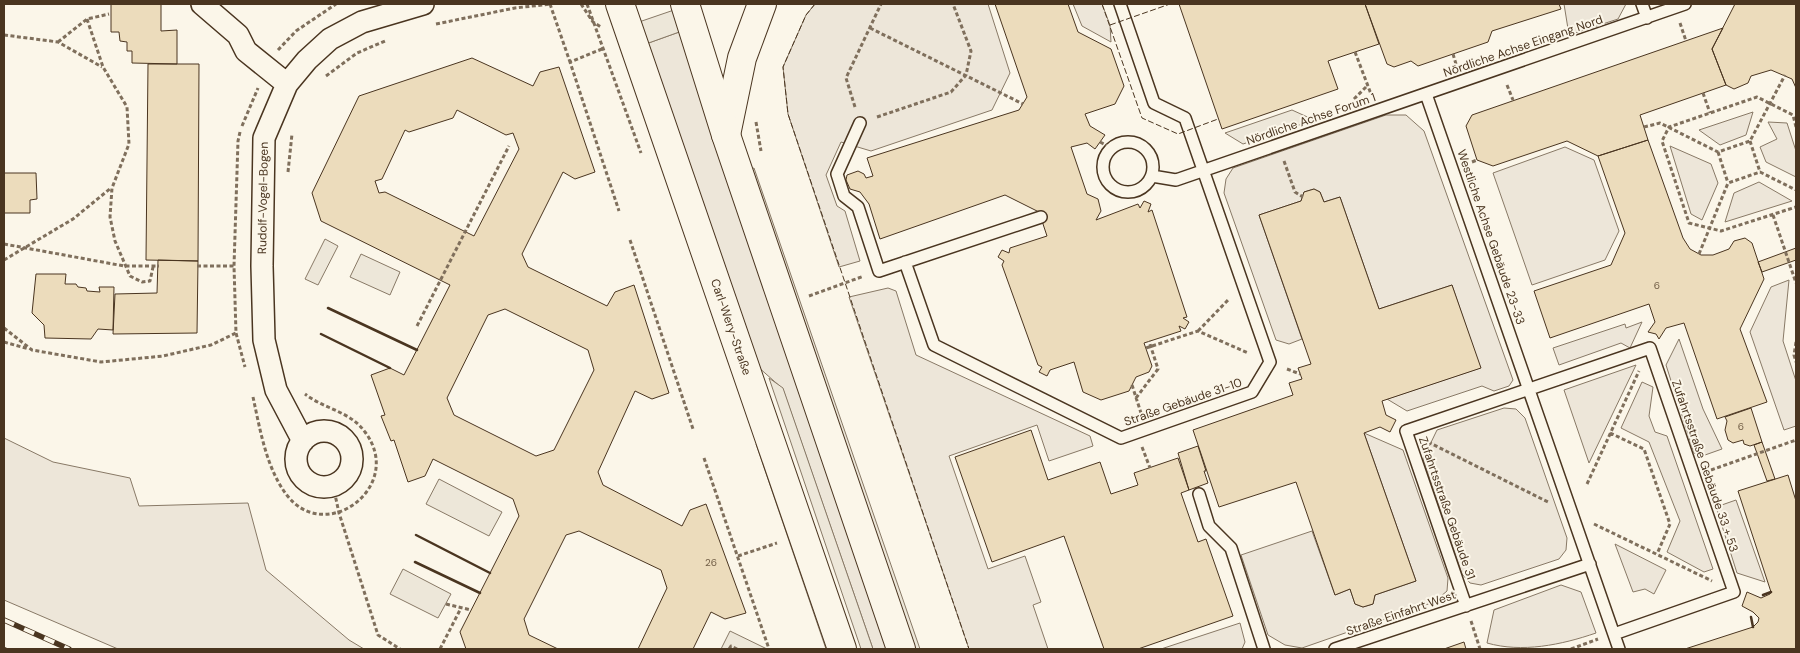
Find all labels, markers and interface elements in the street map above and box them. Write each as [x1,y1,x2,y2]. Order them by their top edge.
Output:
street label: Nördliche Achse Eingang Nord [1441,11,1605,81]
street label: Nördliche Achse Forum 1 [1244,89,1378,149]
street label: Rudolf-Vogel-Bogen [254,142,272,254]
street label: Westliche Achse Gebäude 23-33 [1453,147,1529,327]
street label: Carl-Wery-Straße [707,277,755,377]
house number: 6 [1654,279,1660,292]
street label: Straße Gebäude 31-10 [1122,374,1244,430]
street label: Zufahrtsstraße Gebäude 33 + 53 [1668,378,1742,554]
house number: 6 [1738,420,1744,433]
street label: Zufahrtsstraße Gebäude 31 [1415,434,1479,582]
house number: 26 [705,556,717,569]
street label: Straße Einfahrt West [1344,587,1458,639]

